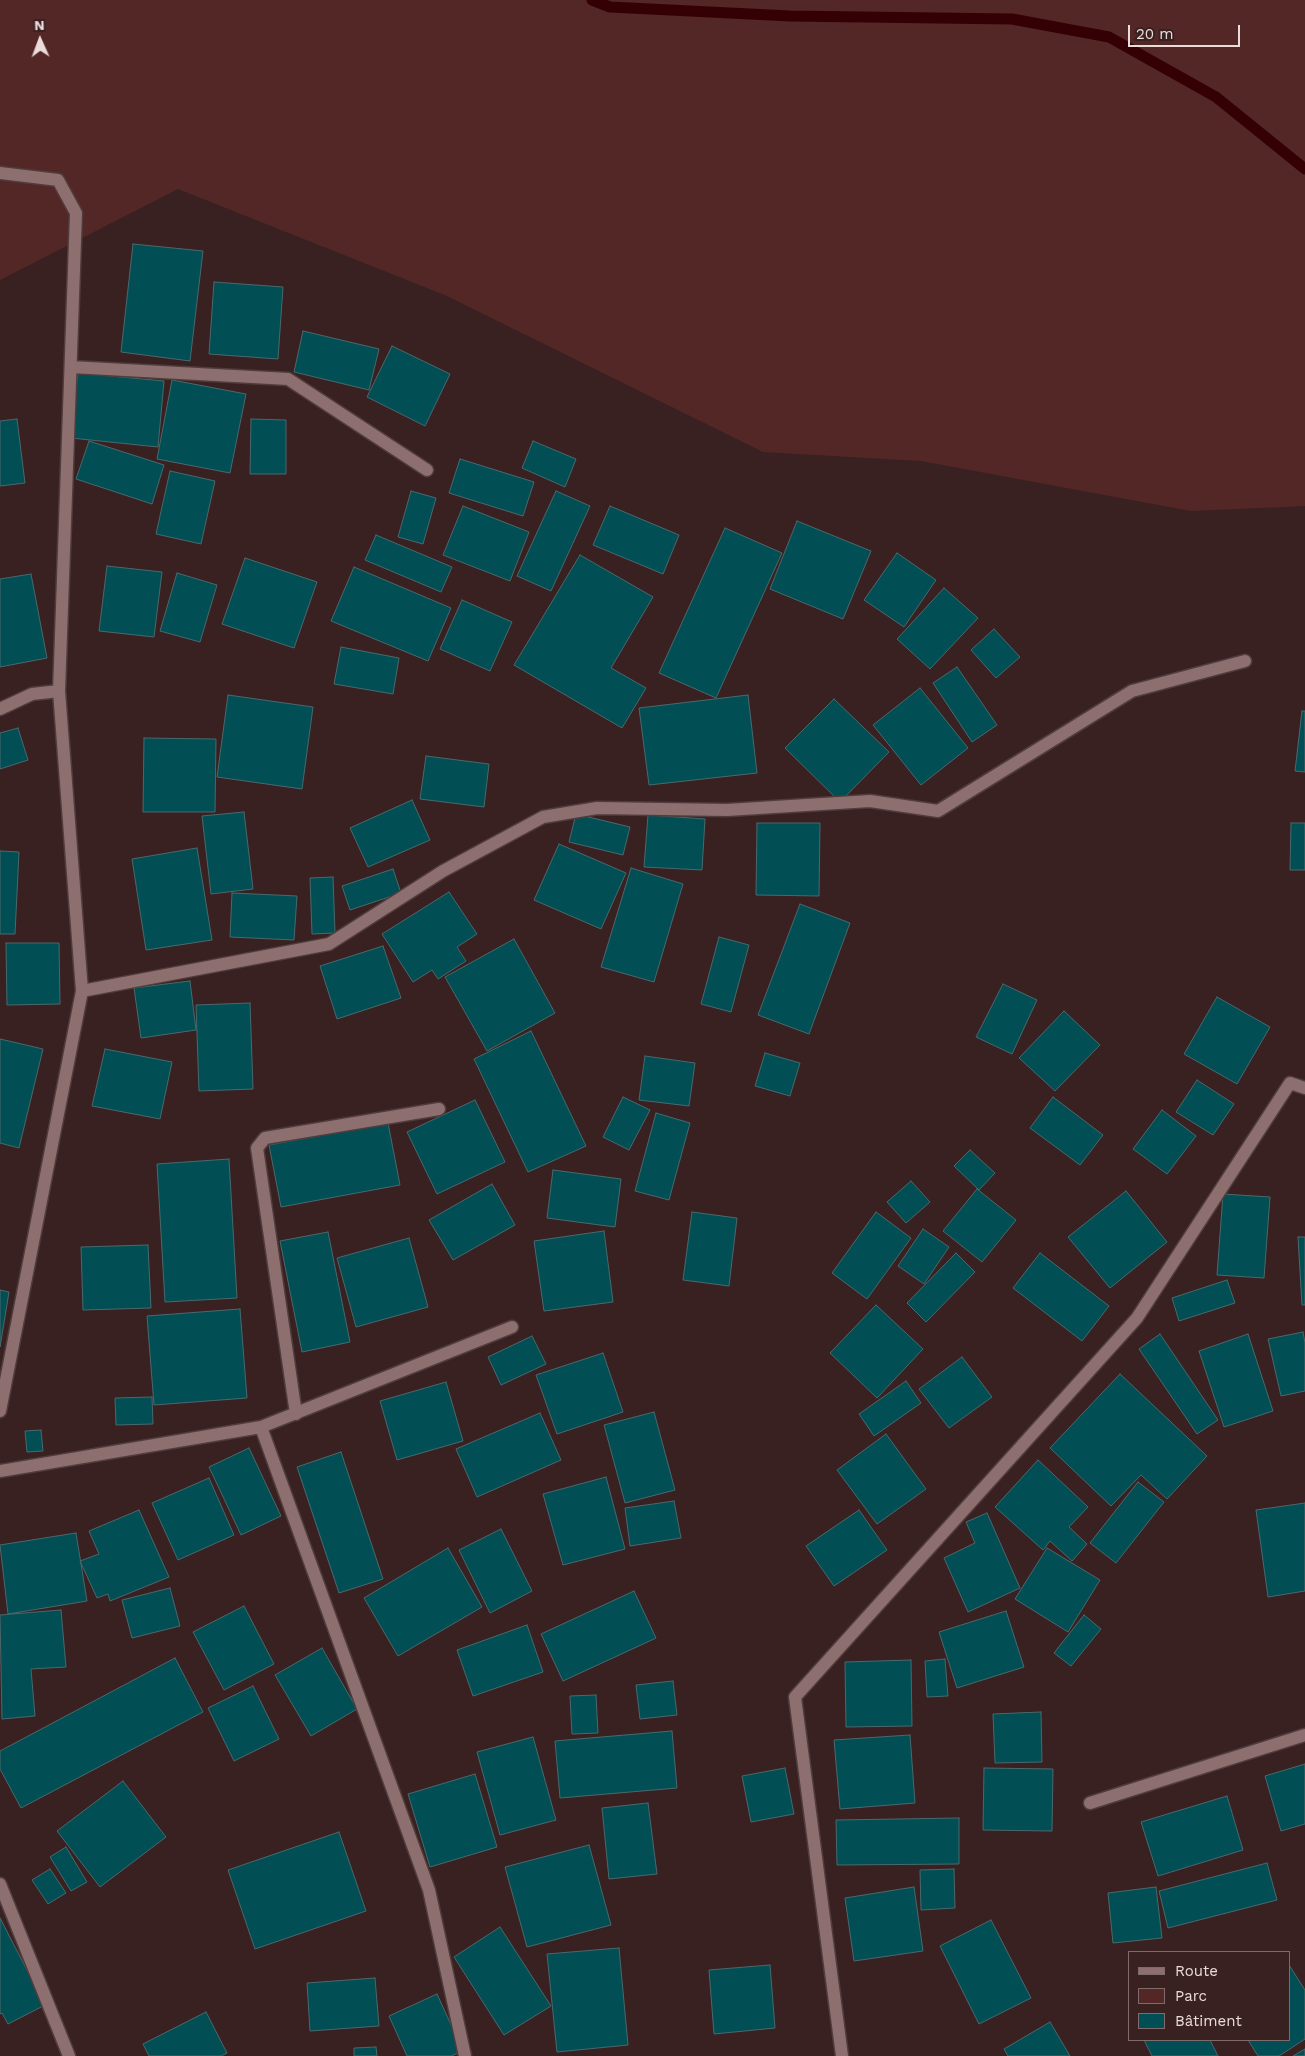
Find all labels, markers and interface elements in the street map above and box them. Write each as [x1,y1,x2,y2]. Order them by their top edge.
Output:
north arrow [15,15,65,65]
scale bar [1130,15,1242,47]
text: N [34,17,45,33]
text: 20 m [1136,25,1174,43]
legend [1128,1951,1290,2041]
text: Route [1175,1962,1218,1980]
text: Parc [1175,1987,1207,2005]
text: Bâtiment [1175,2012,1242,2030]

